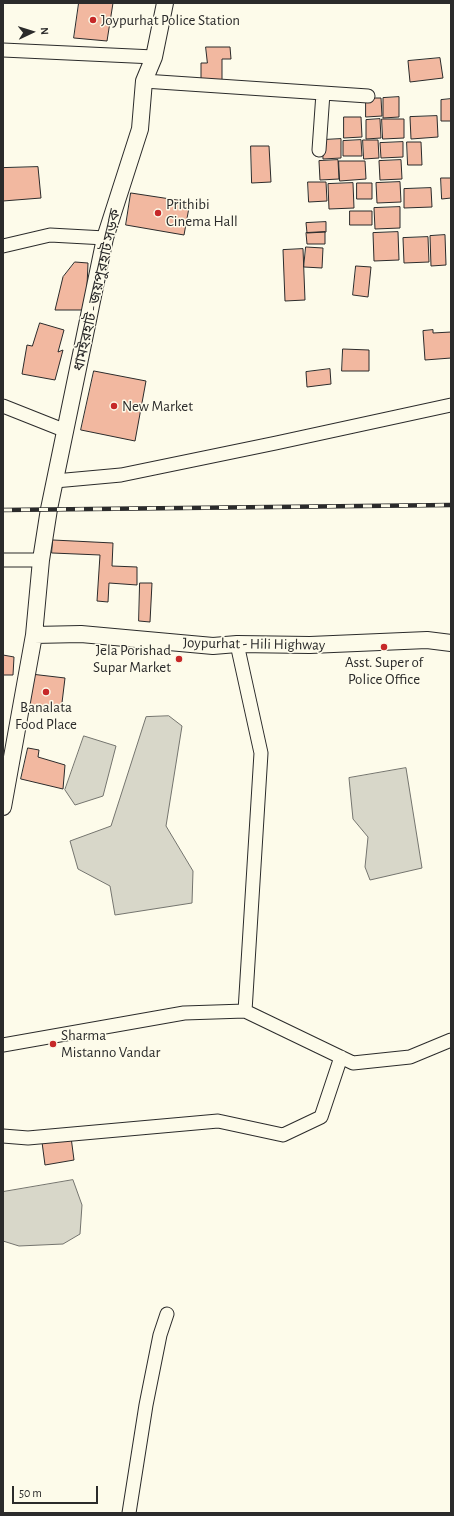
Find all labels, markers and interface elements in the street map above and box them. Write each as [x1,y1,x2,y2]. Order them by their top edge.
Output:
place label: Joypurhat Police Station [101,11,240,29]
north arrow [12,12,52,52]
marker: Joypurhat Police Station [88,15,98,25]
text: N [39,27,50,35]
place label: Prithibi Cinema Hall [166,195,238,230]
street label: ধামইরহাট - জয়পুরহাট সড়ক [70,207,124,373]
marker: Prithibi Cinema Hall [153,208,163,218]
place label: New Market [122,397,193,415]
marker: New Market [109,401,119,411]
street label: Joypurhat - Hili Highway [183,634,325,654]
place label: Jela Porishad Supar Market [93,641,171,676]
marker: Asst. Super of Police Office [379,642,389,652]
place label: Asst. Super of Police Office [345,653,423,688]
marker: Jela Porishad Supar Market [174,654,184,664]
marker: Banalata Food Place [41,687,51,697]
place label: Banalata Food Place [15,698,77,733]
place label: Sharma Mistanno Vandar [61,1026,160,1061]
marker: Sharma Mistanno Vandar [48,1039,58,1049]
scale bar [14,1478,100,1504]
text: 50 m [19,1487,42,1499]

